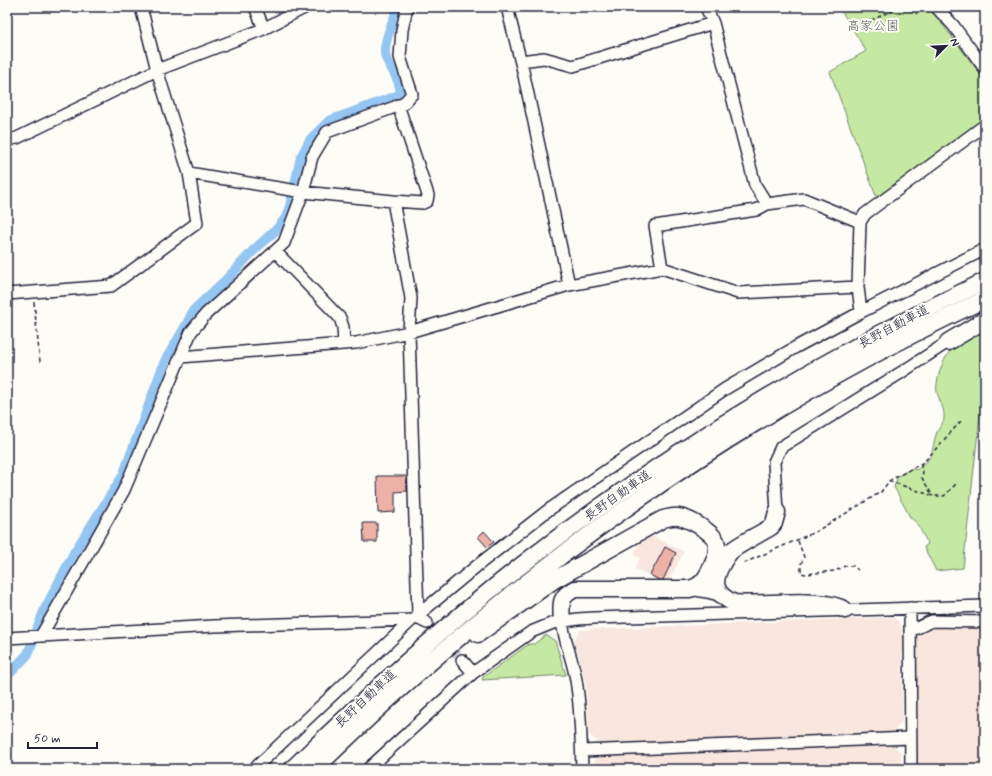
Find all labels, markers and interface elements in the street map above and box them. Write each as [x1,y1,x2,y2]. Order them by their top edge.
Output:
park label: 高家公園 [847,18,899,35]
north arrow [926,26,966,66]
text: N [946,36,962,49]
street label: 長野自動車道 [856,301,932,353]
street label: 長野自動車道 [581,467,655,525]
street label: 長野自動車道 [332,666,400,732]
scale bar [28,724,97,750]
text: 50 m [34,731,61,747]

